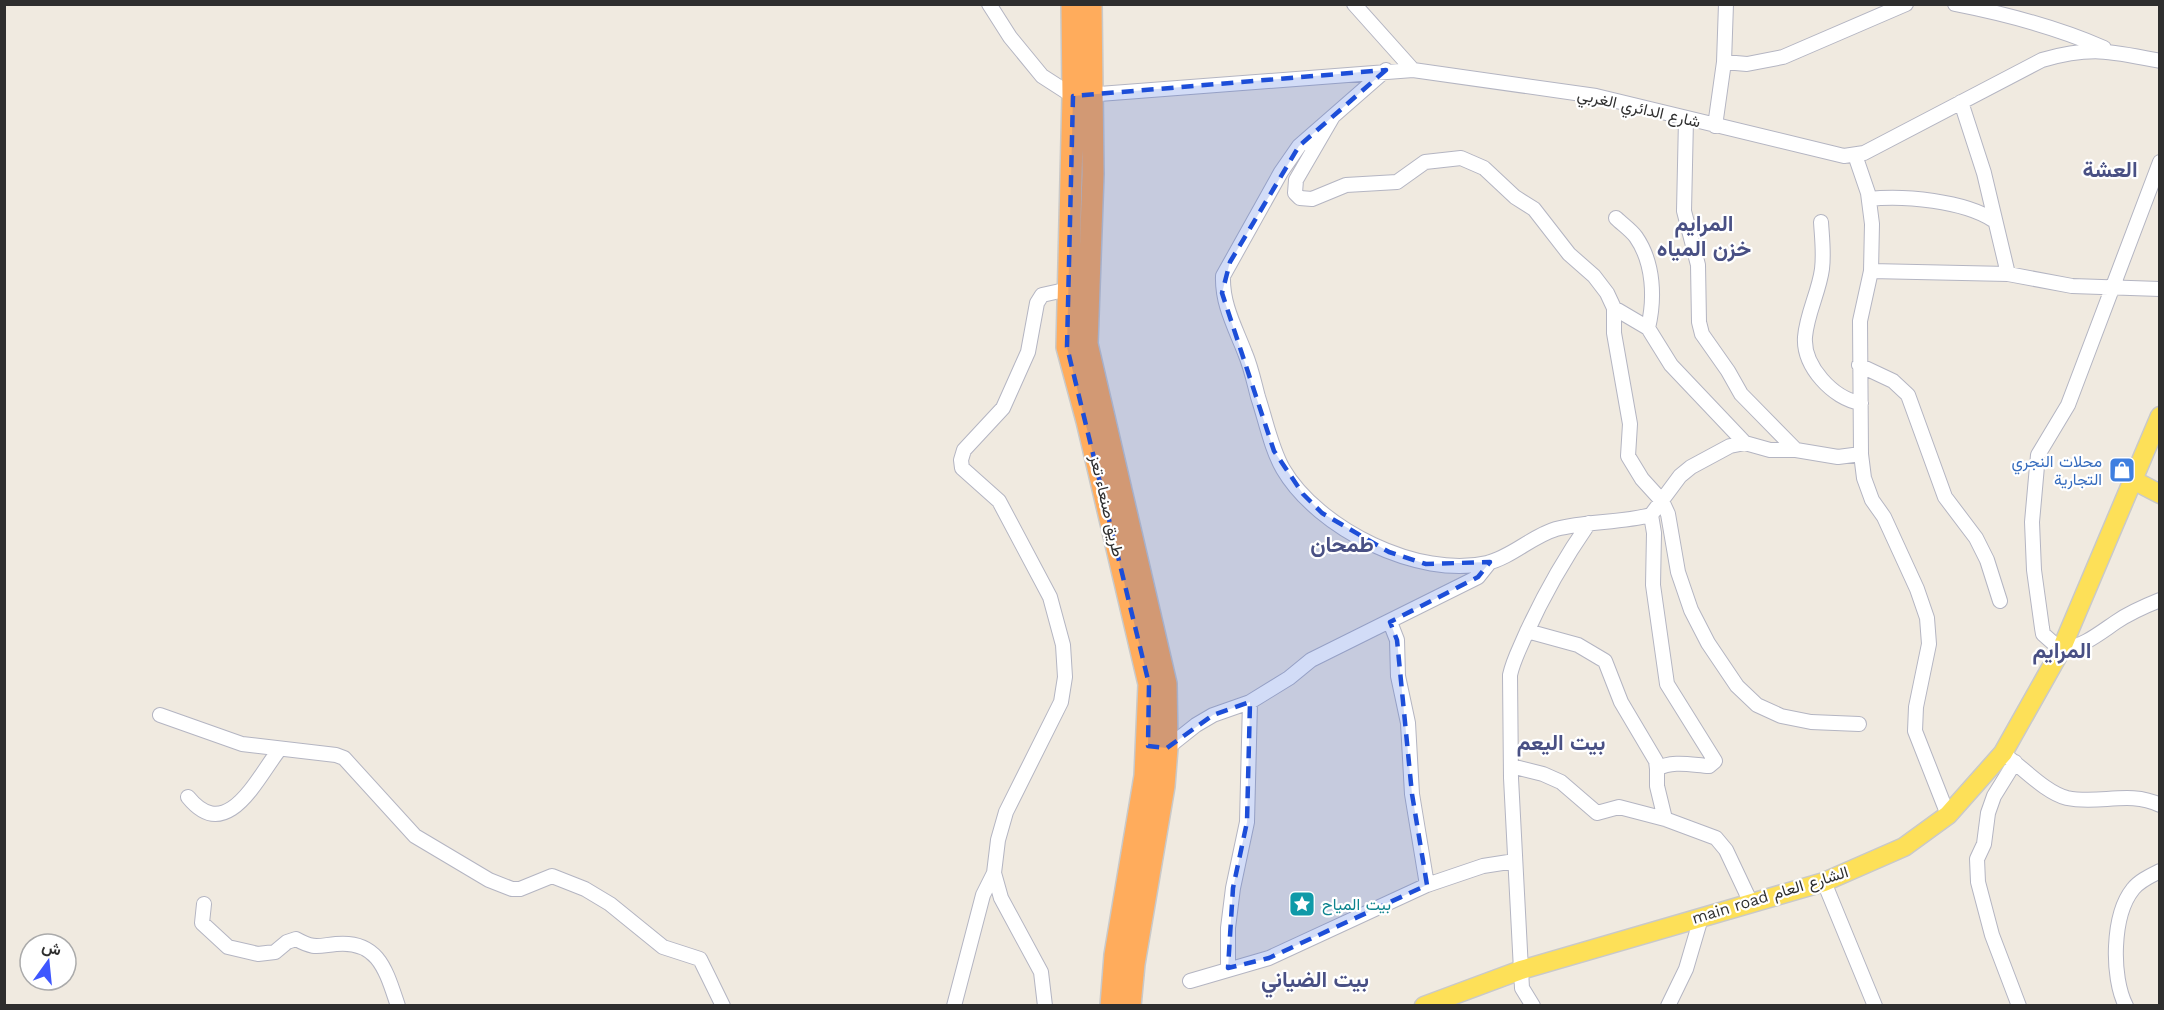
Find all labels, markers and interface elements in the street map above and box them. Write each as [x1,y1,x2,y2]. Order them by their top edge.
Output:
street label: شارع الدائري الغربي [1575,85,1702,135]
district label: العشة [2082,157,2138,182]
district label: المرايم خزن المياه [1657,211,1751,262]
street label: طريق صنعاء تعز [1085,452,1128,559]
place label: محلات النجري التجارية [2011,452,2102,490]
shop icon: محلات النجري التجارية [2107,455,2137,485]
district label: طمحان [1310,532,1374,557]
district label: المرايم [2032,638,2092,665]
district label: بيت اليعم [1517,730,1605,757]
street label: main road الشارع العام [1690,862,1851,930]
place icon: بيت المياح [1287,889,1317,919]
place label: بيت المياح [1322,895,1391,916]
north arrow [18,932,78,992]
text: ش [40,936,64,960]
district label: بيت الضياني [1261,967,1369,998]

